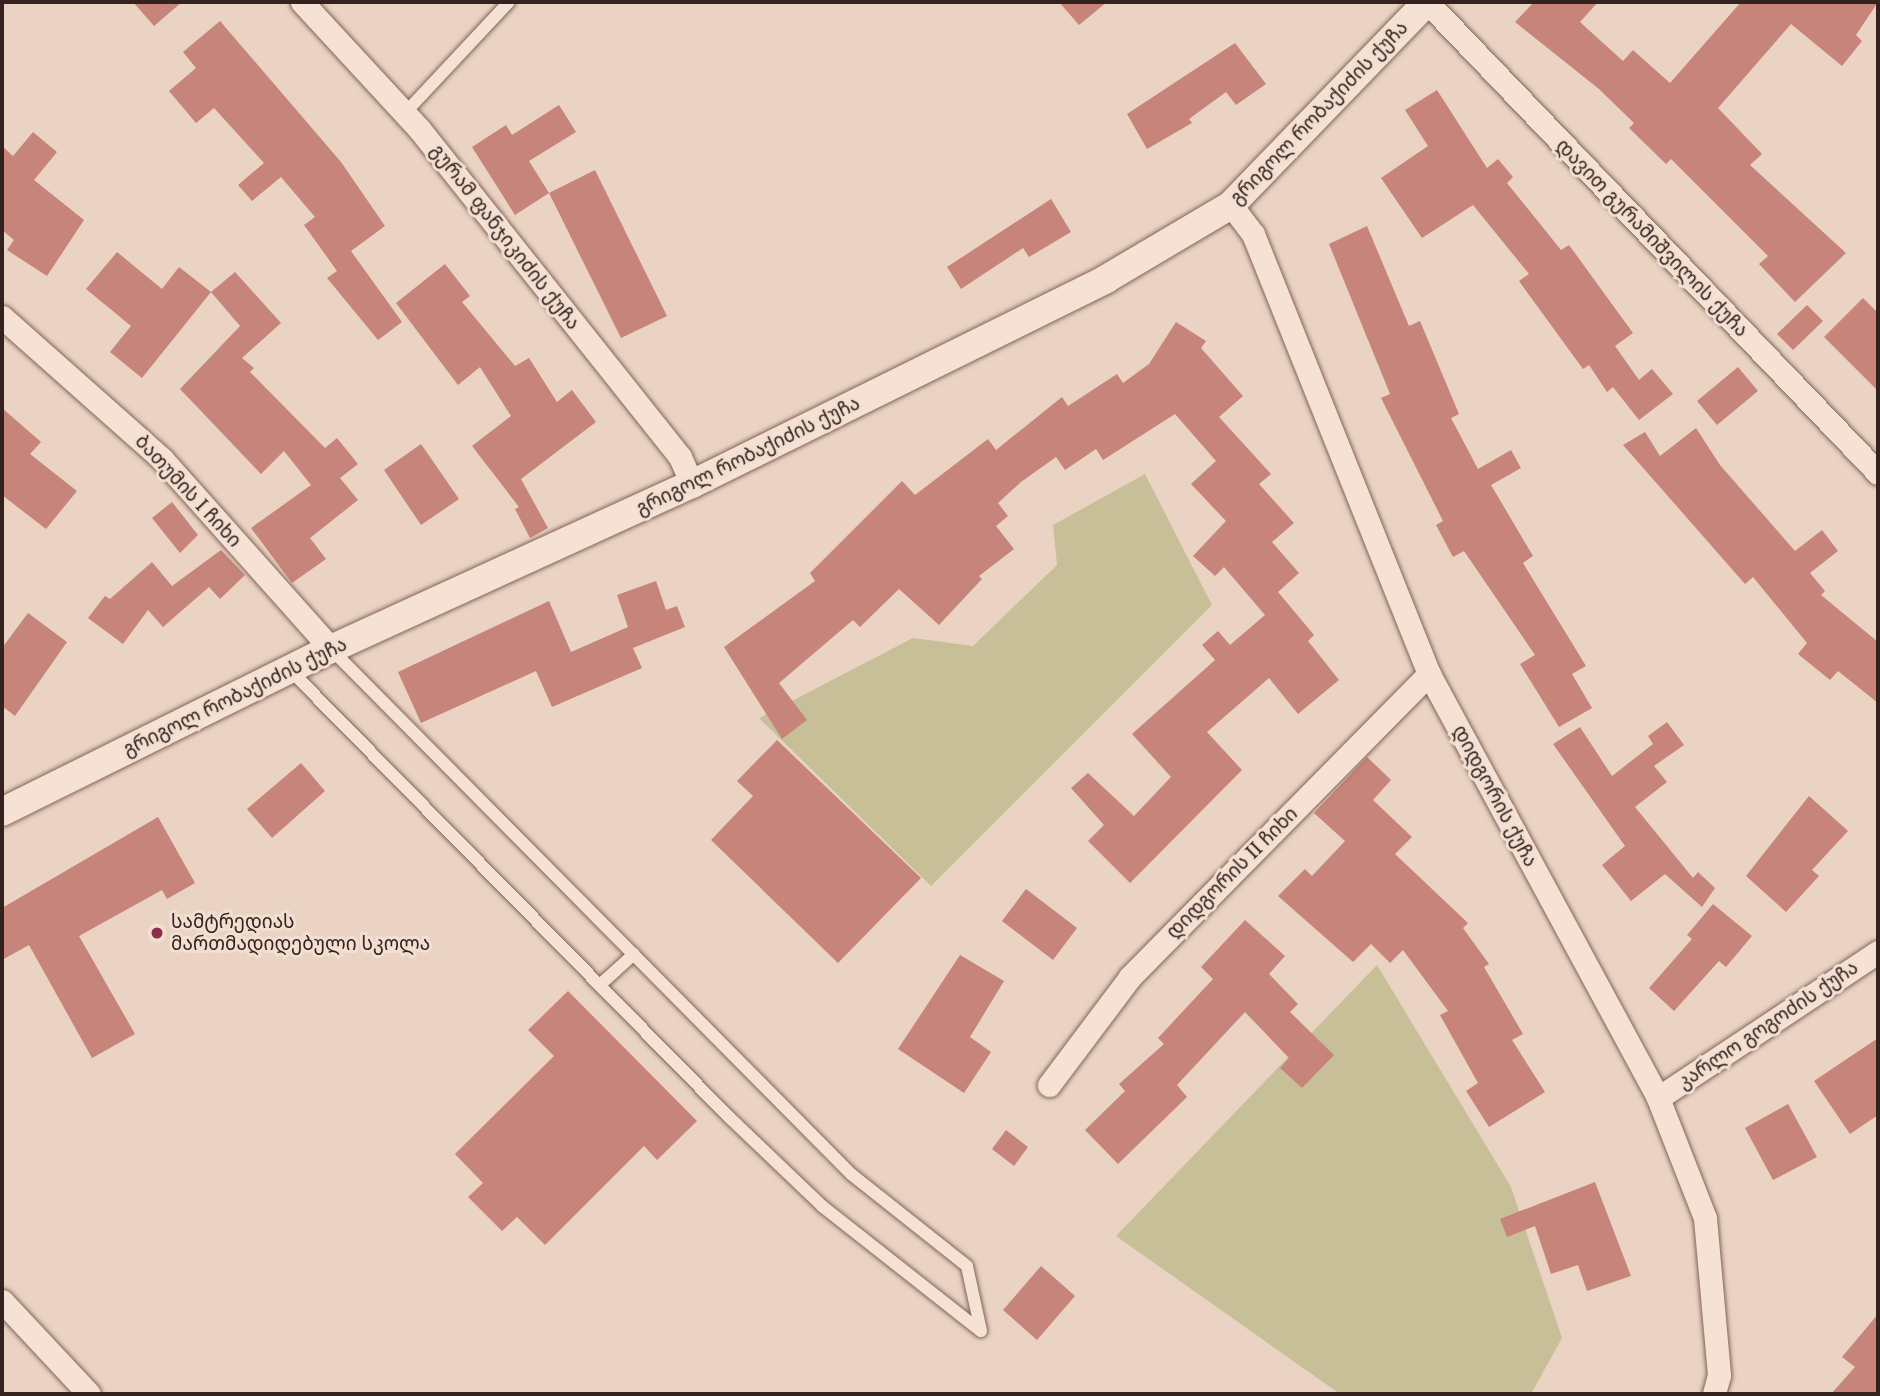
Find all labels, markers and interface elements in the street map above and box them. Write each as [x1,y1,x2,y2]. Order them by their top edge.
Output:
street label: გრიგოლ რობაქიძის ქუჩა [1225,17,1413,209]
street label: დავით გურამიშვილის ქუჩა [1551,134,1753,342]
street label: გურამ ფანჯიკიძის ქუჩა [425,140,585,334]
street label: გრიგოლ რობაქიძის ქუჩა [632,392,864,520]
street label: ბათუმის I ჩიხი [130,430,246,552]
street label: გრიგოლ რობაქიძის ქუჩა [119,633,351,761]
street label: დიდგორის ქუჩა [1448,721,1542,871]
street label: დიდგორის II ჩიხი [1162,803,1302,943]
place label: სამტრედიას მართმადიდებული სკოლა [171,911,430,955]
marker: სამტრედიას მართმადიდებული სკოლა [149,925,165,941]
street label: კარლო გოგოძის ქუჩა [1673,956,1863,1094]

